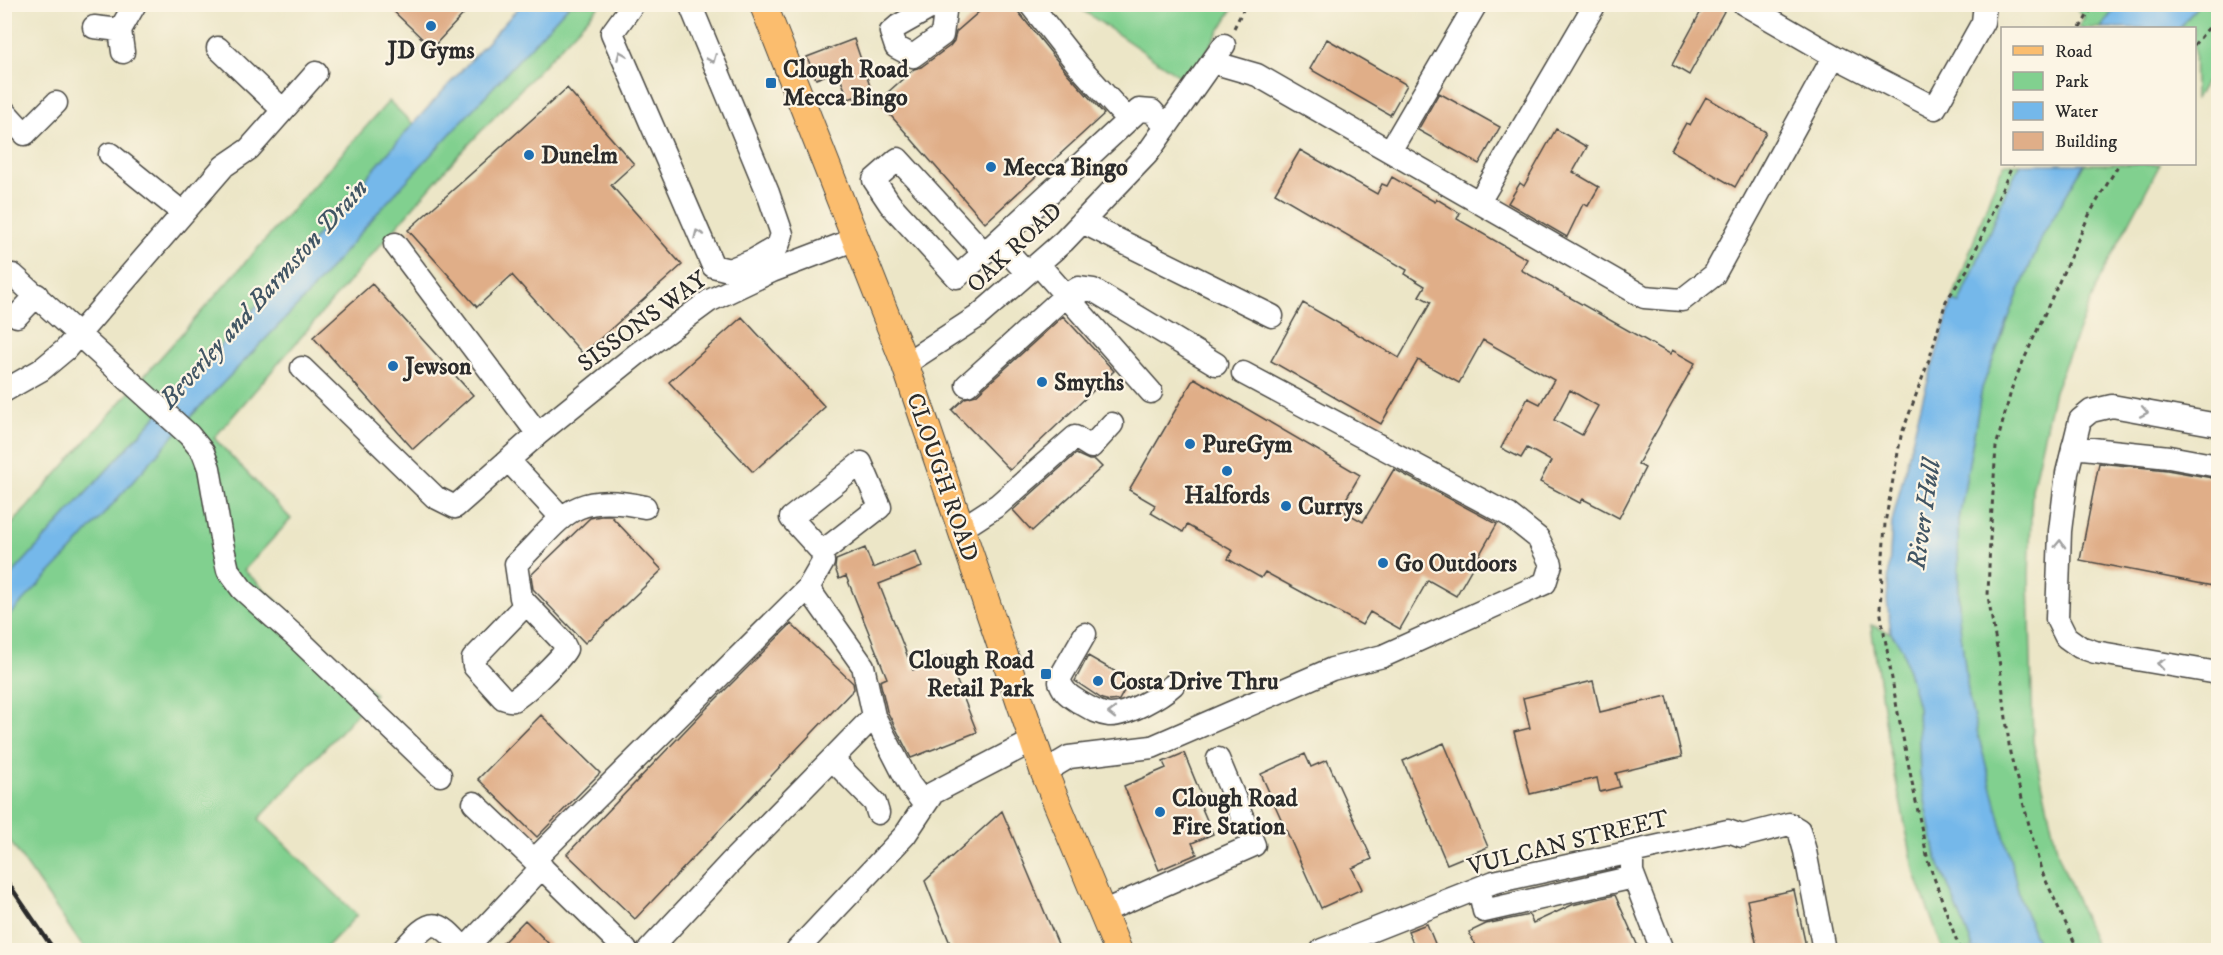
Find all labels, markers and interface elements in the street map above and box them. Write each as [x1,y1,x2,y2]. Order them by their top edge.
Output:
marker: JD Gyms [424,19,438,33]
legend [2001,27,2196,165]
place label: JD Gyms [385,36,474,66]
text: Road [2055,41,2092,63]
one-way arrow [616,50,628,61]
one-way arrow [705,52,717,63]
place label: Clough Road Mecca Bingo [783,55,909,113]
text: Park [2055,71,2089,93]
marker: Clough Road Mecca Bingo [764,76,778,90]
text: Water [2054,101,2098,123]
text: Building [2055,131,2117,153]
place label: Dunelm [541,141,618,171]
marker: Dunelm [522,148,536,162]
place label: Mecca Bingo [1003,153,1128,183]
marker: Mecca Bingo [984,160,998,174]
water label: Beverley and Barmston Drain [152,173,376,416]
street label: OAK ROAD [961,196,1069,300]
one-way arrow [693,230,705,241]
street label: SISSONS WAY [572,264,714,379]
place label: Jewson [402,352,472,382]
marker: Jewson [386,359,400,373]
place label: Smyths [1054,368,1124,398]
marker: Smyths [1035,375,1049,389]
street label: CLOUGH ROAD [899,389,985,566]
one-way arrow [2139,405,2149,418]
place label: PureGym [1202,430,1293,460]
marker: PureGym [1183,437,1197,451]
water label: River Hull [1900,454,1949,572]
marker: Halfords [1220,464,1234,478]
place label: Halfords [1184,481,1270,511]
place label: Currys [1298,492,1363,522]
marker: Currys [1279,499,1293,513]
one-way arrow [2053,539,2066,548]
place label: Go Outdoors [1395,549,1517,579]
marker: Go Outdoors [1376,556,1390,570]
place label: Clough Road Retail Park [909,646,1035,704]
one-way arrow [2156,658,2165,670]
marker: Clough Road Retail Park [1039,667,1053,681]
place label: Costa Drive Thru [1110,667,1279,697]
marker: Costa Drive Thru [1091,674,1105,688]
one-way arrow [1107,707,1116,719]
place label: Clough Road Fire Station [1172,784,1298,842]
street label: VULCAN STREET [1464,803,1672,883]
marker: Clough Road Fire Station [1153,805,1167,819]

